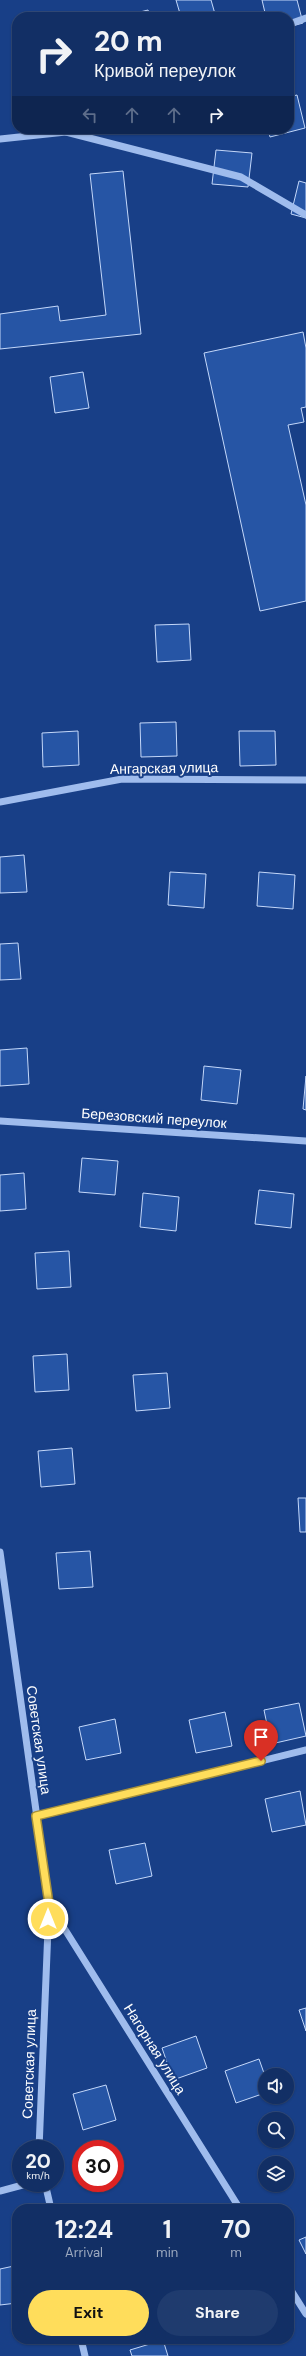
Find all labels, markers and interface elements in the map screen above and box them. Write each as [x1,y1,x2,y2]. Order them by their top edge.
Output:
text: 20 m [94,23,163,60]
icon: right [28,28,80,80]
text: Кривой переулок [94,59,236,83]
icon: left [79,104,101,126]
icon: ahead [121,104,143,126]
icon: ahead [163,104,185,126]
icon: right [205,104,227,126]
street label: Ангарская улица [110,758,219,778]
street label: Березовский переулок [81,1104,228,1132]
street label: Советская улица [22,1684,56,1796]
pin [244,1720,278,1761]
icon: arrive [250,1726,272,1748]
position arrow [27,1898,69,1940]
street label: Нагорная улица [120,2000,190,2098]
street label: Советская улица [18,2009,40,2119]
map controls [258,2068,294,2192]
button: sound [258,2068,294,2104]
button: search [258,2112,294,2148]
speed limit sign: 30 [72,2140,124,2192]
text: 20 [25,2148,51,2174]
button: layers [258,2156,294,2192]
text: km/h [26,2169,50,2182]
text: 12:24 [55,2214,113,2245]
text: 1 [163,2214,172,2245]
text: 70 [221,2214,251,2245]
text: Arrival [65,2244,103,2261]
text: min [156,2244,178,2261]
text: m [230,2244,242,2261]
button: Exit [28,2290,149,2336]
button: Share [157,2290,278,2336]

